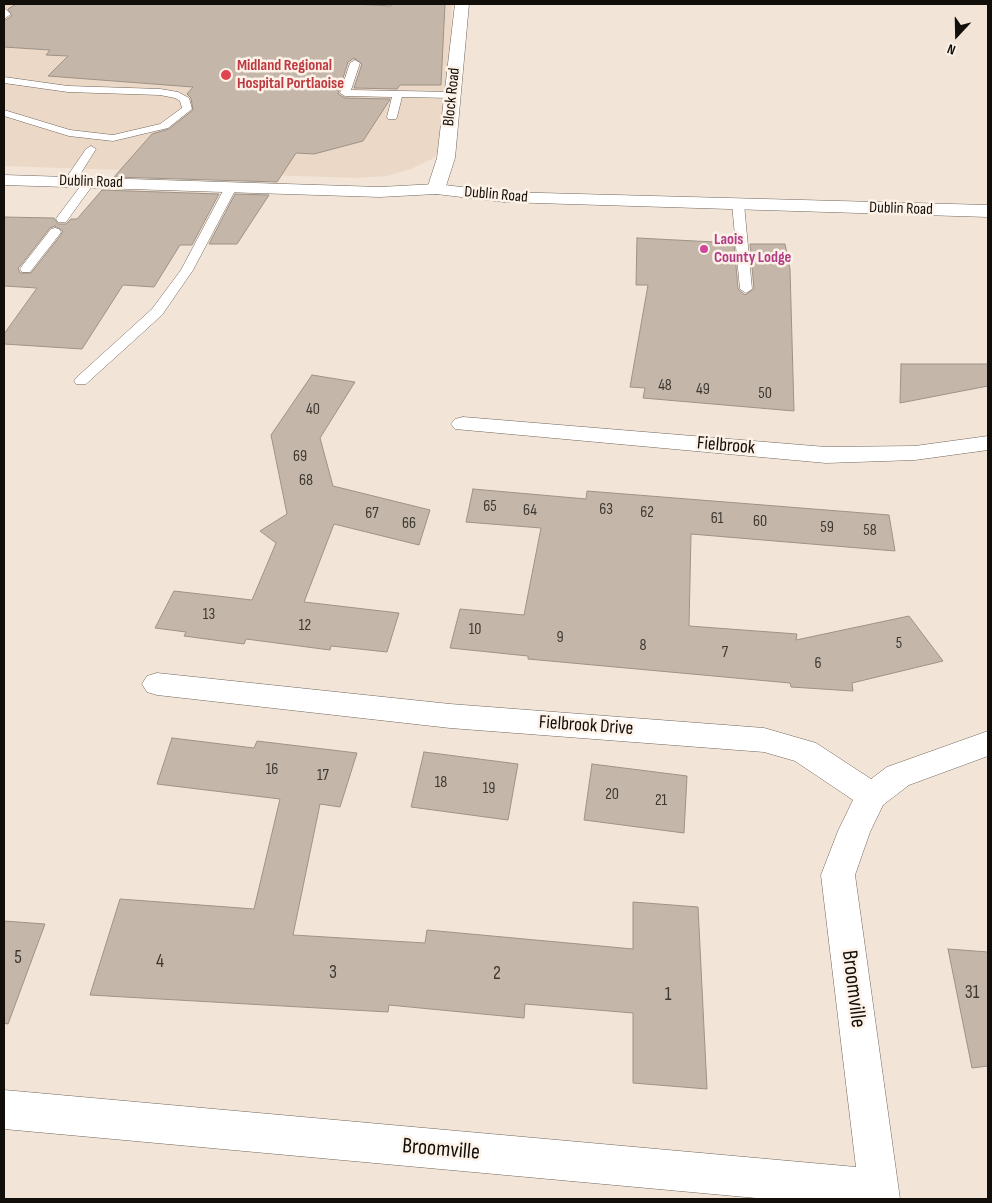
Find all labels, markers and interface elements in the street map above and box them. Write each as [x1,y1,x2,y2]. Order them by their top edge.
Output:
north arrow [932,10,982,60]
text: N [945,40,958,59]
place label: Midland Regional Hospital Portlaoise [237,56,344,94]
street label: Block Road [439,67,465,127]
marker: Midland Regional Hospital Portlaoise [219,68,233,82]
street label: Dublin Road [59,171,123,193]
street label: Dublin Road [464,183,528,207]
street label: Dublin Road [869,198,933,220]
place label: Laois County Lodge [714,230,791,268]
marker: Laois County Lodge [698,243,710,255]
house number: 48 [658,376,672,396]
house number: 49 [696,380,710,400]
house number: 50 [758,384,772,404]
house number: 40 [306,400,320,420]
street label: Fielbrook [696,432,756,460]
house number: 69 [293,447,307,467]
house number: 68 [299,471,313,491]
house number: 65 [483,497,497,517]
house number: 63 [599,500,613,520]
house number: 64 [523,501,537,521]
house number: 62 [640,503,654,523]
house number: 67 [365,504,379,524]
house number: 61 [711,509,723,529]
house number: 60 [753,512,767,532]
house number: 66 [402,514,416,534]
house number: 59 [820,518,834,538]
house number: 58 [863,521,877,541]
house number: 13 [203,605,215,625]
house number: 12 [299,616,311,636]
house number: 10 [469,620,481,640]
house number: 9 [556,628,564,648]
house number: 5 [896,634,902,654]
house number: 8 [639,636,647,656]
house number: 7 [722,643,728,663]
house number: 6 [814,654,822,674]
street label: Fielbrook Drive [538,711,634,741]
house number: 16 [266,760,278,780]
house number: 17 [317,766,329,786]
house number: 18 [435,773,447,793]
house number: 19 [483,779,495,799]
house number: 20 [605,785,619,805]
house number: 21 [655,791,667,811]
house number: 5 [14,947,22,969]
street label: Broomville [835,949,871,1029]
house number: 4 [156,951,164,973]
house number: 3 [329,962,337,984]
house number: 2 [493,963,501,985]
house number: 31 [965,982,979,1004]
house number: 1 [665,984,671,1006]
street label: Broomville [401,1133,481,1167]

